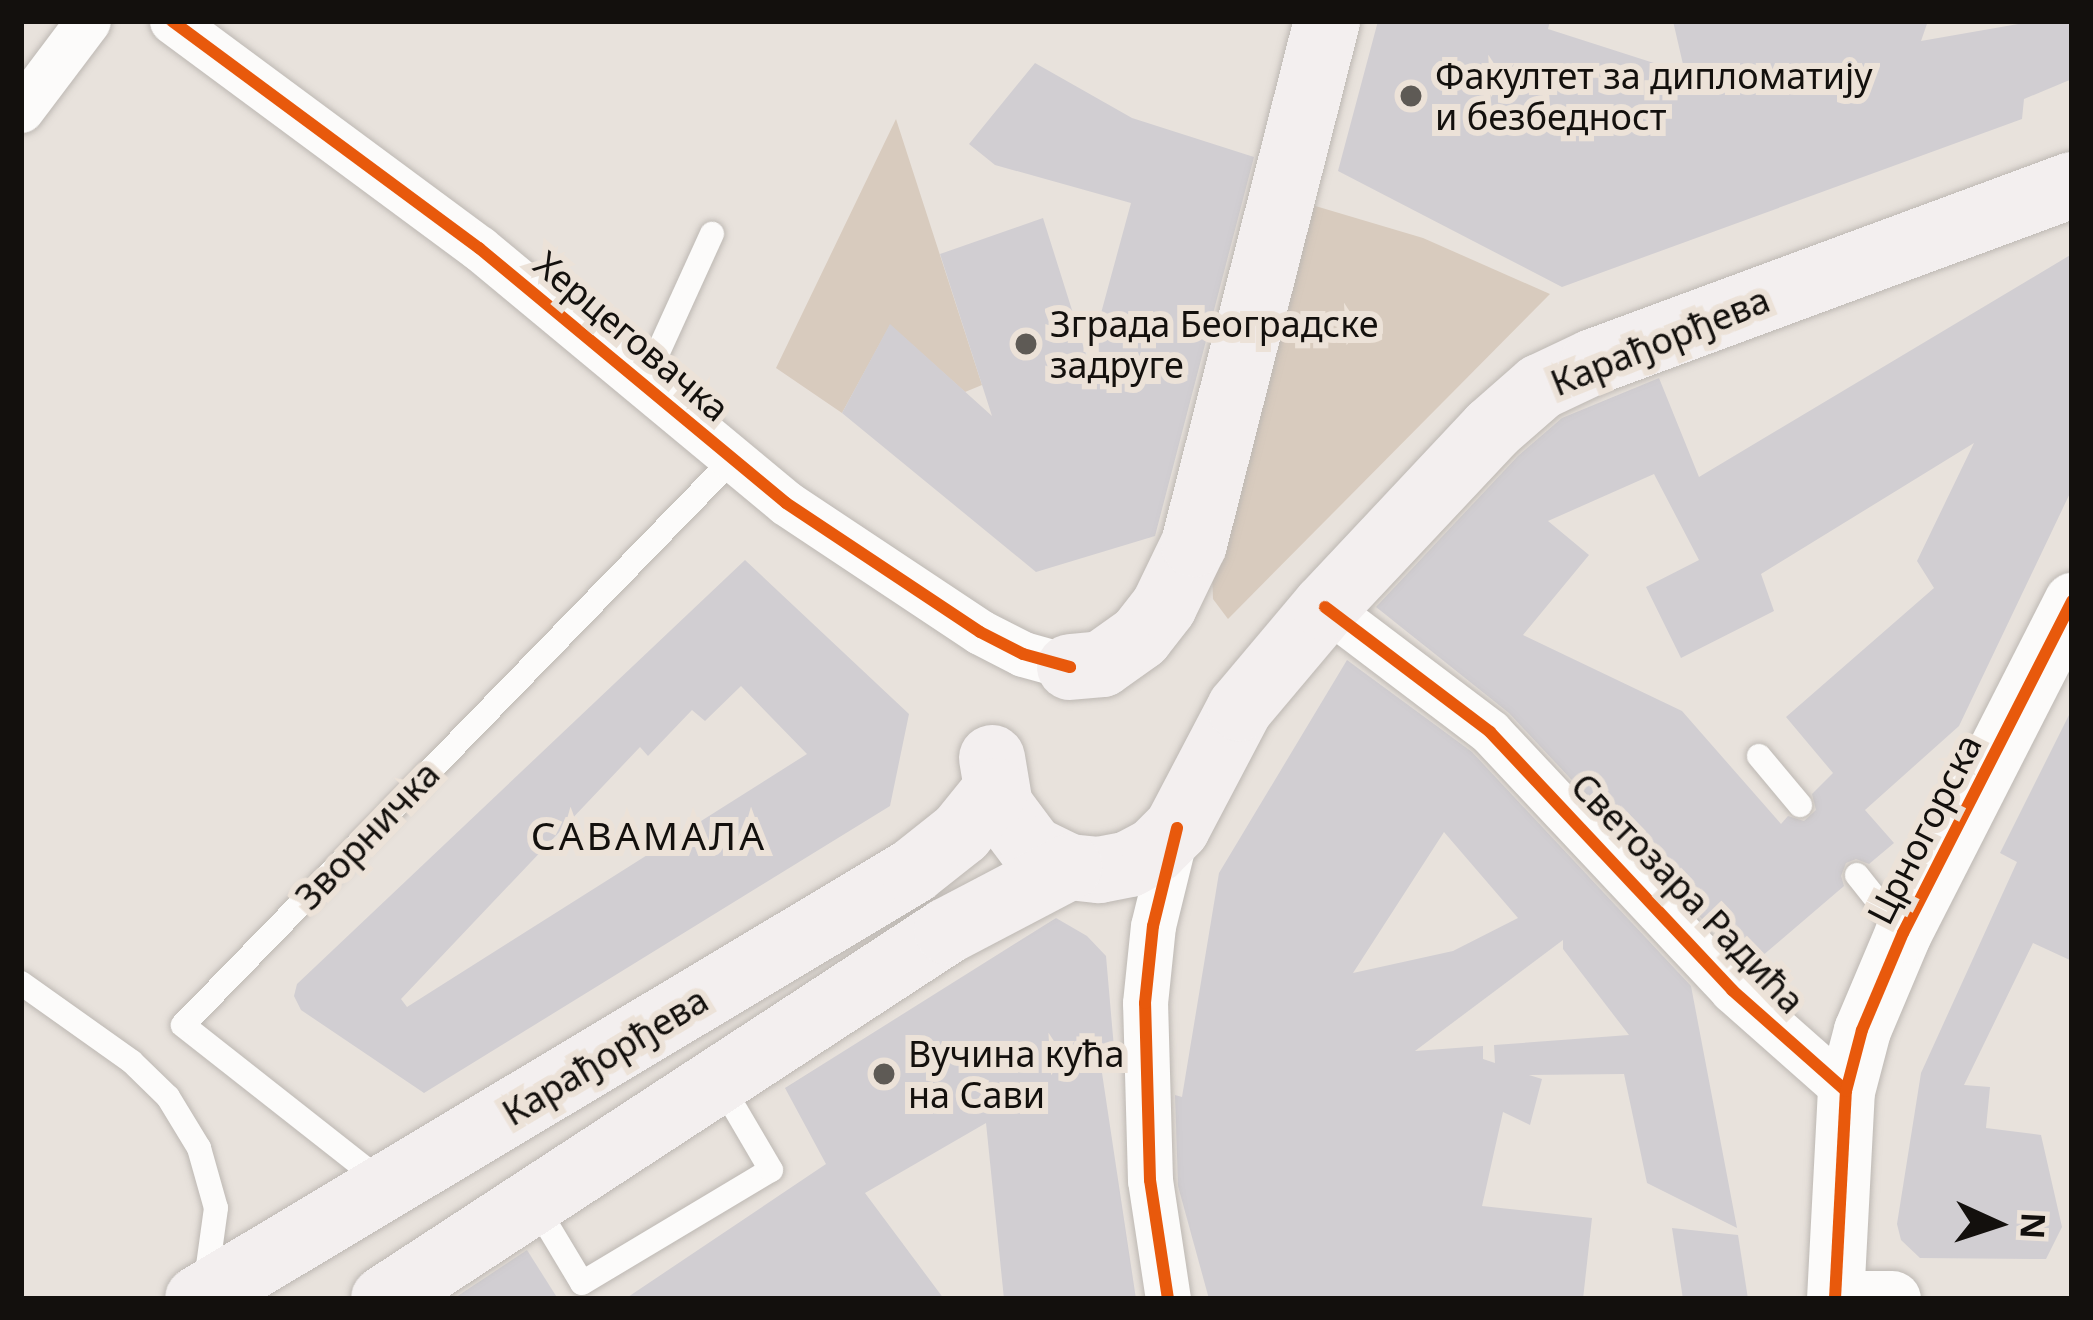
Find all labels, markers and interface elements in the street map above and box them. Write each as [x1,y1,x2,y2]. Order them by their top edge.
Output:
place label: Факултет за дипломатију и безбедност [1435,53,1873,138]
marker: Факултет за дипломатију и безбедност [1398,83,1424,109]
street label: Херцеговачка [526,242,738,430]
street label: Карађорђева [1544,278,1776,404]
place label: Зграда Београдске задруге [1050,301,1378,386]
marker: Зграда Београдске задруге [1013,331,1039,357]
street label: Црногорска [1858,727,1990,931]
street label: Зворничка [286,752,448,918]
street label: Светозара Радића [1562,764,1814,1022]
district label: САВАМАЛА [531,812,767,858]
street label: Карађорђева [494,978,716,1134]
place label: Вучина кућа на Сави [908,1031,1125,1116]
marker: Вучина кућа на Сави [871,1061,897,1087]
north arrow [1937,1164,2057,1284]
text: N [2010,1211,2057,1240]

